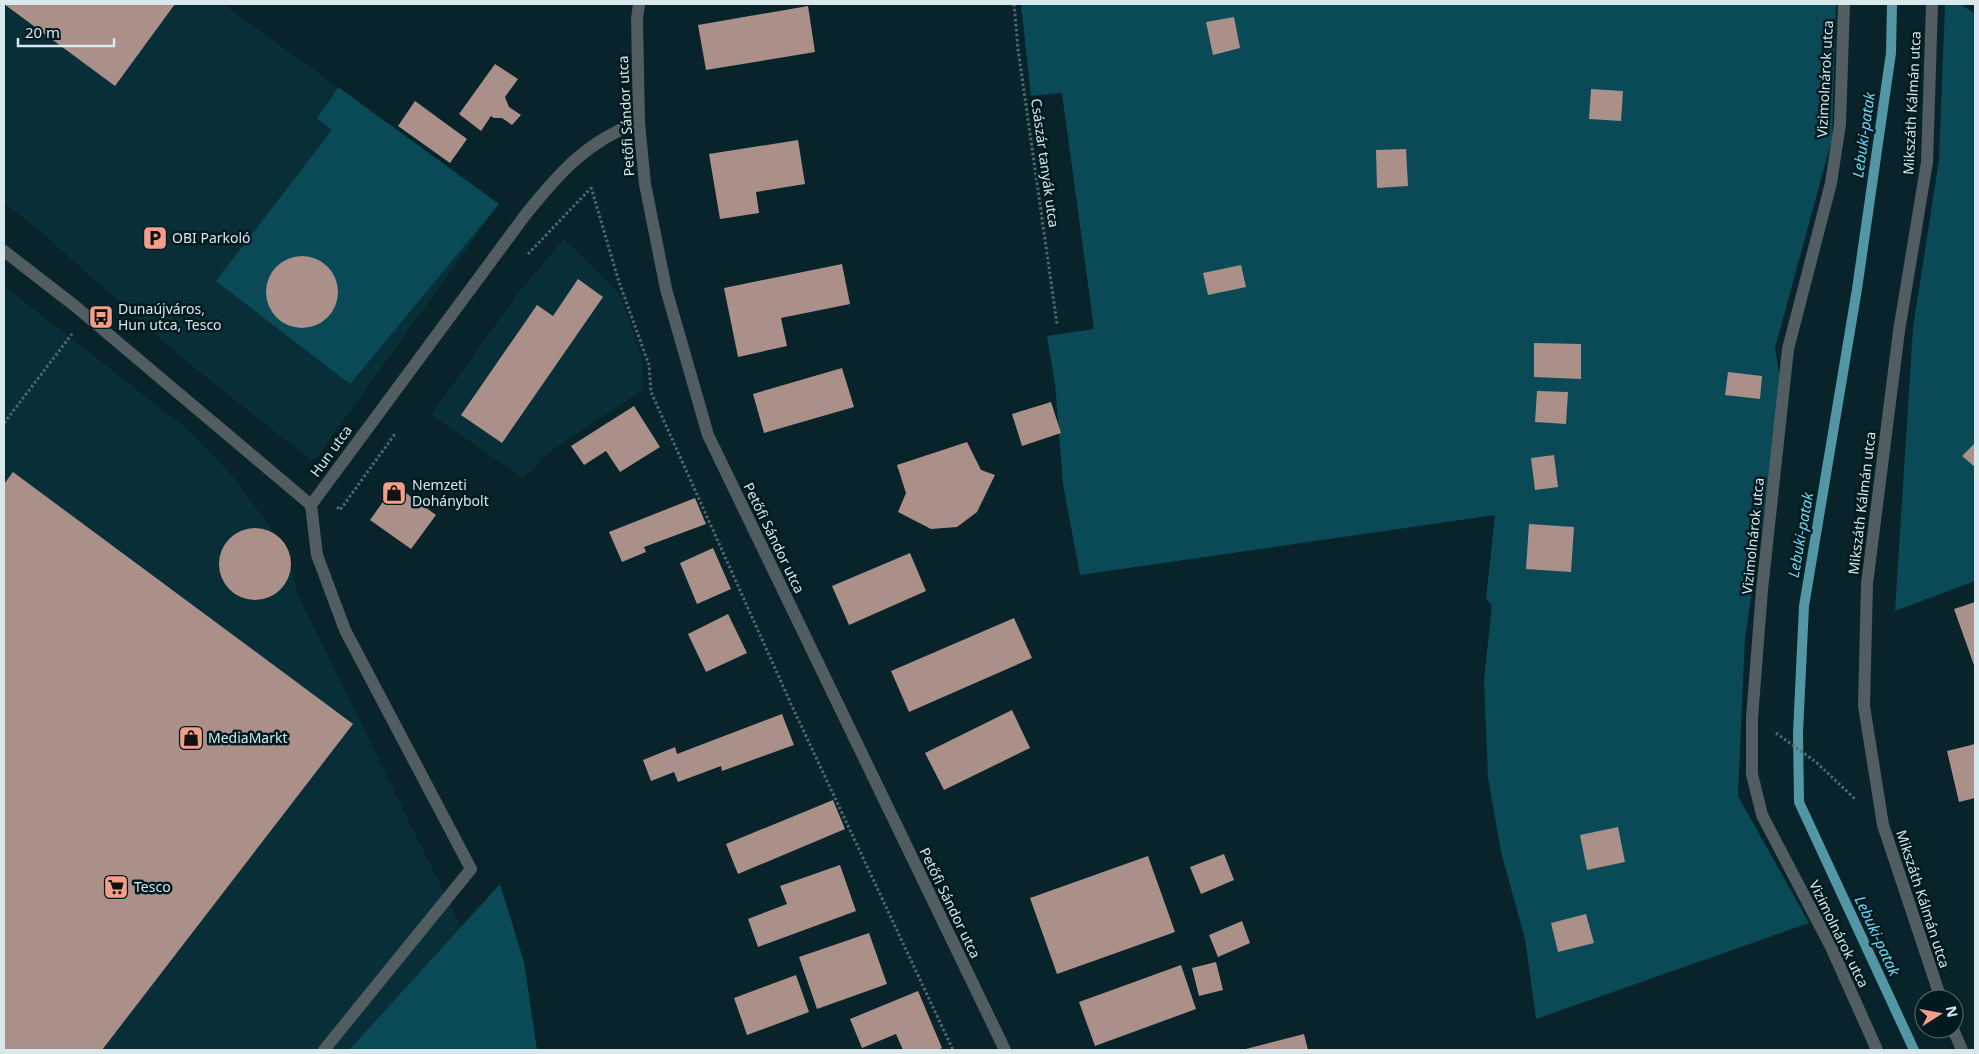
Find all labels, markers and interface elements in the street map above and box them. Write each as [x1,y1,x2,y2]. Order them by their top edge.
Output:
scale bar [18,15,114,47]
street label: Vizimolnárok utca [1812,20,1837,138]
text: 20 m [25,22,60,42]
street label: Mikszáth Kálmán utca [1898,31,1925,175]
street label: Petőfi Sándor utca [613,55,638,177]
water label: Lebuki-patak [1847,90,1879,179]
street label: Császár tanyák utca [1027,97,1064,229]
parking icon: OBI Parkoló [142,225,168,251]
place label: OBI Parkoló [172,228,251,247]
place label: Dunaújváros, Hun utca, Tesco [118,299,222,334]
bus stop icon: Dunaújváros, Hun utca, Tesco [88,304,114,330]
street label: Hun utca [305,421,356,480]
street label: Mikszáth Kálmán utca [1843,430,1880,576]
place label: Nemzeti Dohánybolt [412,475,489,510]
street label: Vizimolnárok utca [1737,477,1768,595]
street label: Petőfi Sándor utca [739,479,809,596]
shop icon: Nemzeti Dohánybolt [381,480,407,506]
water label: Lebuki-patak [1783,490,1817,579]
shop icon: MediaMarkt [178,725,204,751]
place label: MediaMarkt [208,728,288,747]
street label: Mikszáth Kálmán utca [1892,827,1955,970]
street label: Petőfi Sándor utca [915,844,985,961]
supermarket icon: Tesco [103,874,129,900]
place label: Tesco [134,877,171,896]
street label: Vizimolnárok utca [1805,877,1874,991]
water label: Lebuki-patak [1851,892,1905,979]
north arrow [1914,989,1964,1039]
text: N [1942,1004,1963,1019]

